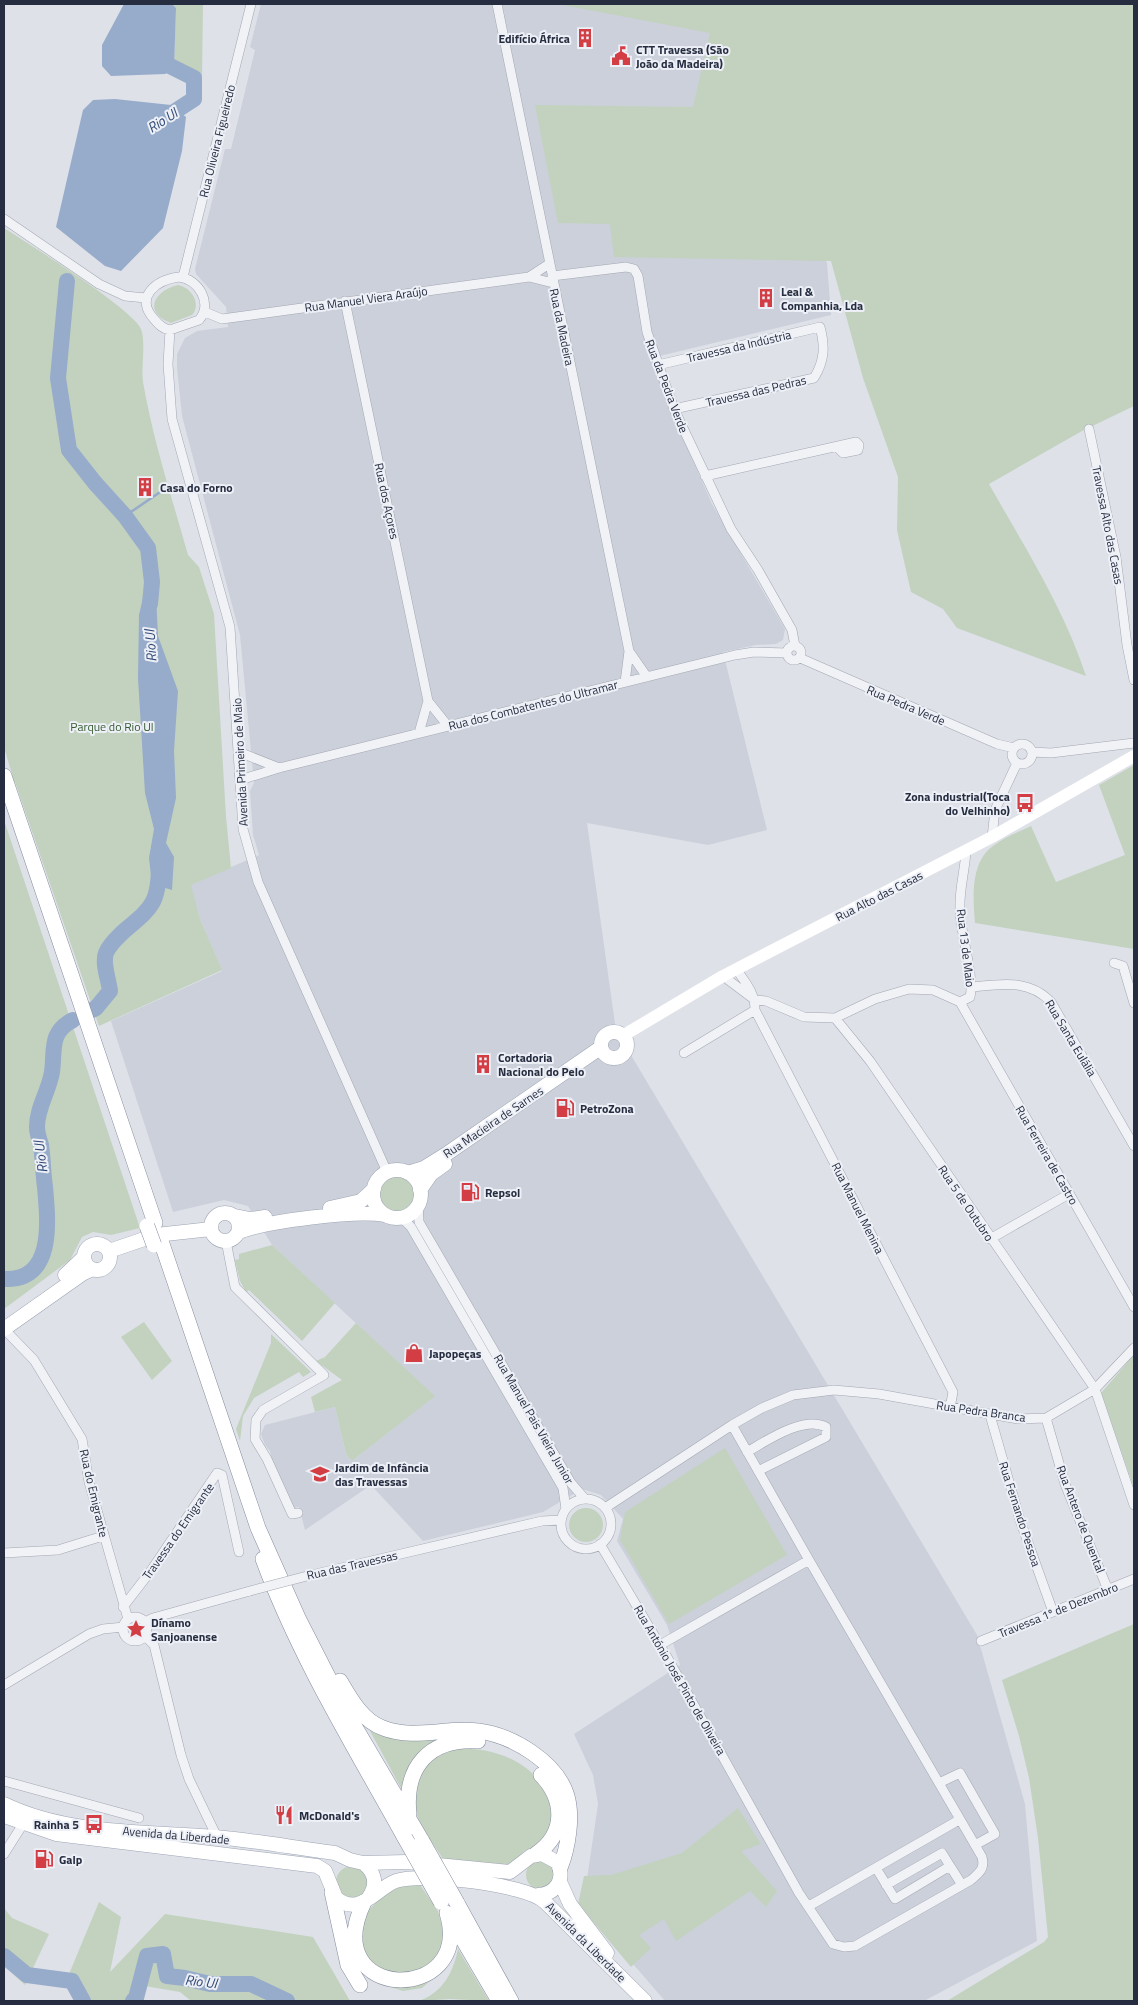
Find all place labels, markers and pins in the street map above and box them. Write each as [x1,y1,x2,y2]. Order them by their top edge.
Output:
building icon: Edifício África [574,27,596,49]
place label: Edifício África [498,29,570,48]
place label: CTT Travessa (São João da Madeira) [636,40,729,73]
public building icon: CTT Travessa (São João da Madeira) [610,45,632,67]
place label: Leal & Companhia, Lda [781,282,863,315]
building icon: Leal & Companhia, Lda [755,287,777,309]
building icon: Casa do Forno [134,476,156,498]
place label: Casa do Forno [160,478,233,497]
place label: Zona industrial(Toca do Velhinho) [905,787,1010,820]
bus stop icon: Zona industrial(Toca do Velhinho) [1014,792,1036,814]
place label: Cortadoria Nacional do Pelo [498,1048,584,1081]
building icon: Cortadoria Nacional do Pelo [472,1053,494,1075]
fuel station icon: PetroZona [554,1097,576,1119]
place label: PetroZona [580,1099,634,1118]
fuel station icon: Repsol [459,1181,481,1203]
place label: Repsol [485,1183,520,1202]
shop icon: Japopeças [403,1342,425,1364]
place label: Japopeças [429,1344,482,1363]
place label: Jardim de Infância das Travessas [335,1458,429,1491]
school or university icon: Jardim de Infância das Travessas [309,1463,331,1485]
place label: Dínamo Sanjoanense [151,1613,217,1646]
place icon: Dínamo Sanjoanense [125,1618,147,1640]
restaurant icon: McDonald's [273,1804,295,1826]
place label: McDonald's [299,1806,360,1825]
bus stop icon: Rainha 5 [83,1813,105,1835]
place label: Rainha 5 [34,1815,79,1834]
fuel station icon: Galp [33,1848,55,1870]
place label: Galp [59,1850,83,1869]

